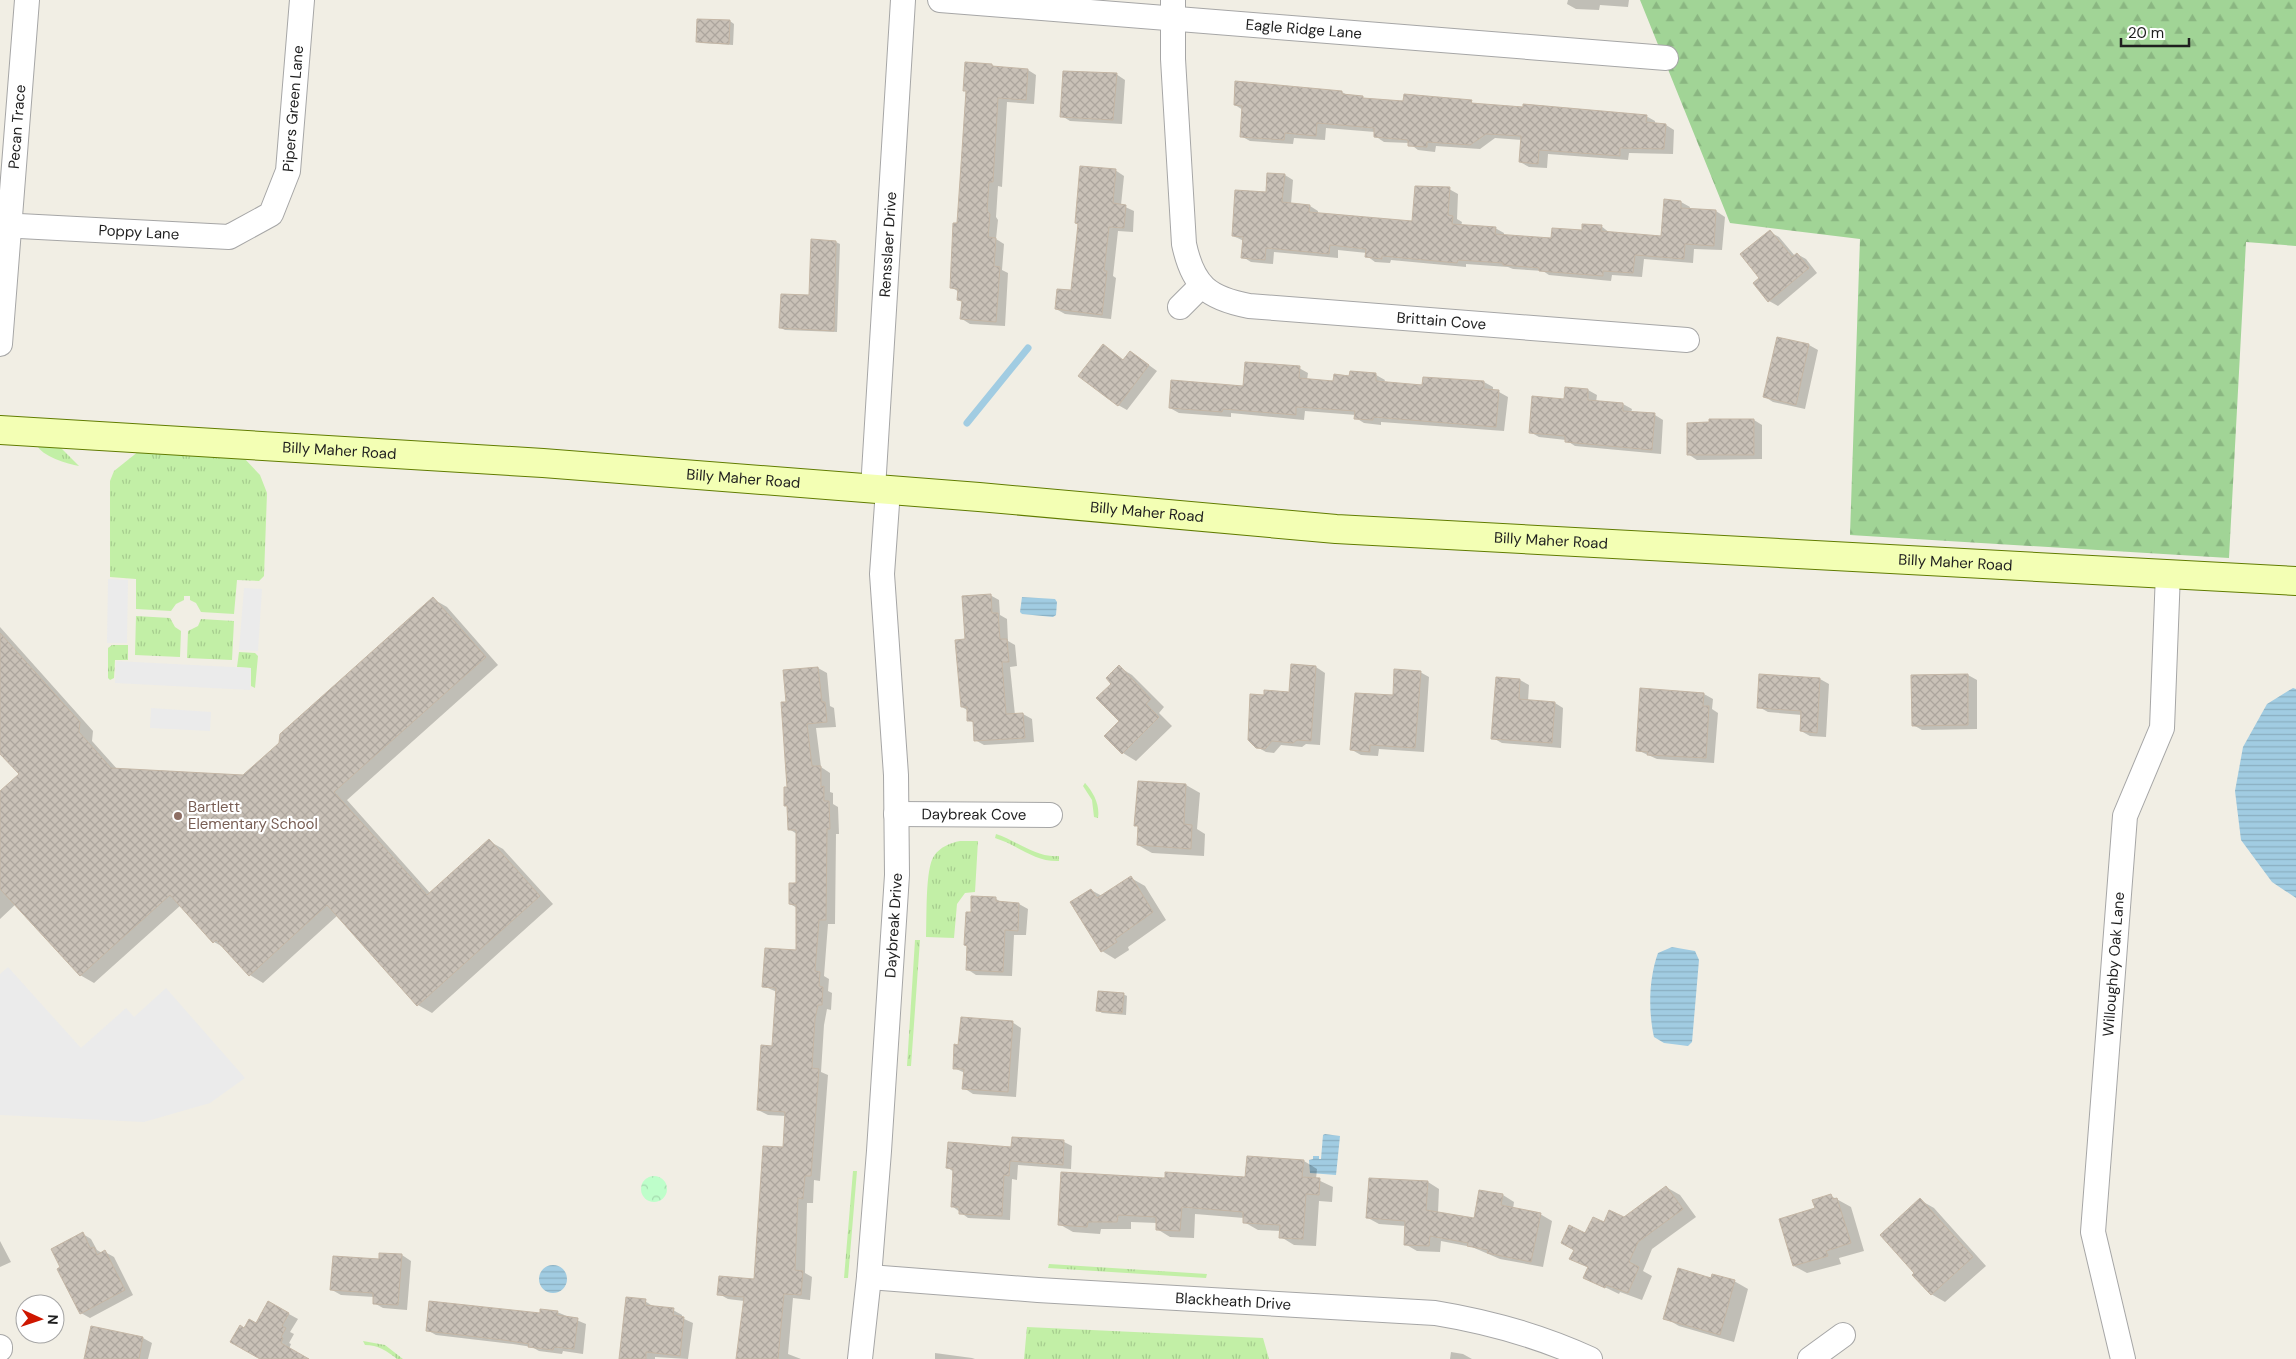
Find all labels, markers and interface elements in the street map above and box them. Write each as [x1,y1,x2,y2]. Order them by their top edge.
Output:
street label: Eagle Ridge Lane [1245,14,1363,44]
scale bar [2121,15,2188,47]
text: 20 m [2128,23,2164,43]
street label: Pipers Green Lane [278,45,308,173]
street label: Pecan Trace [4,84,30,170]
street label: Rensslaer Drive [875,191,901,298]
street label: Poppy Lane [98,220,180,244]
street label: Brittain Cove [1396,307,1487,334]
street label: Billy Maher Road [282,437,397,464]
street label: Billy Maher Road [686,464,801,493]
street label: Billy Maher Road [1089,497,1205,527]
street label: Billy Maher Road [1493,528,1608,554]
street label: Billy Maher Road [1898,549,2013,576]
place label: Bartlett Elementary School [188,797,318,834]
street label: Daybreak Cove [921,804,1027,825]
marker: Bartlett Elementary School [172,810,184,822]
street label: Daybreak Drive [880,872,907,978]
street label: Willoughby Oak Lane [2098,891,2129,1037]
street label: Blackheath Drive [1175,1288,1292,1315]
north arrow [15,1294,65,1344]
text: N [44,1314,62,1325]

